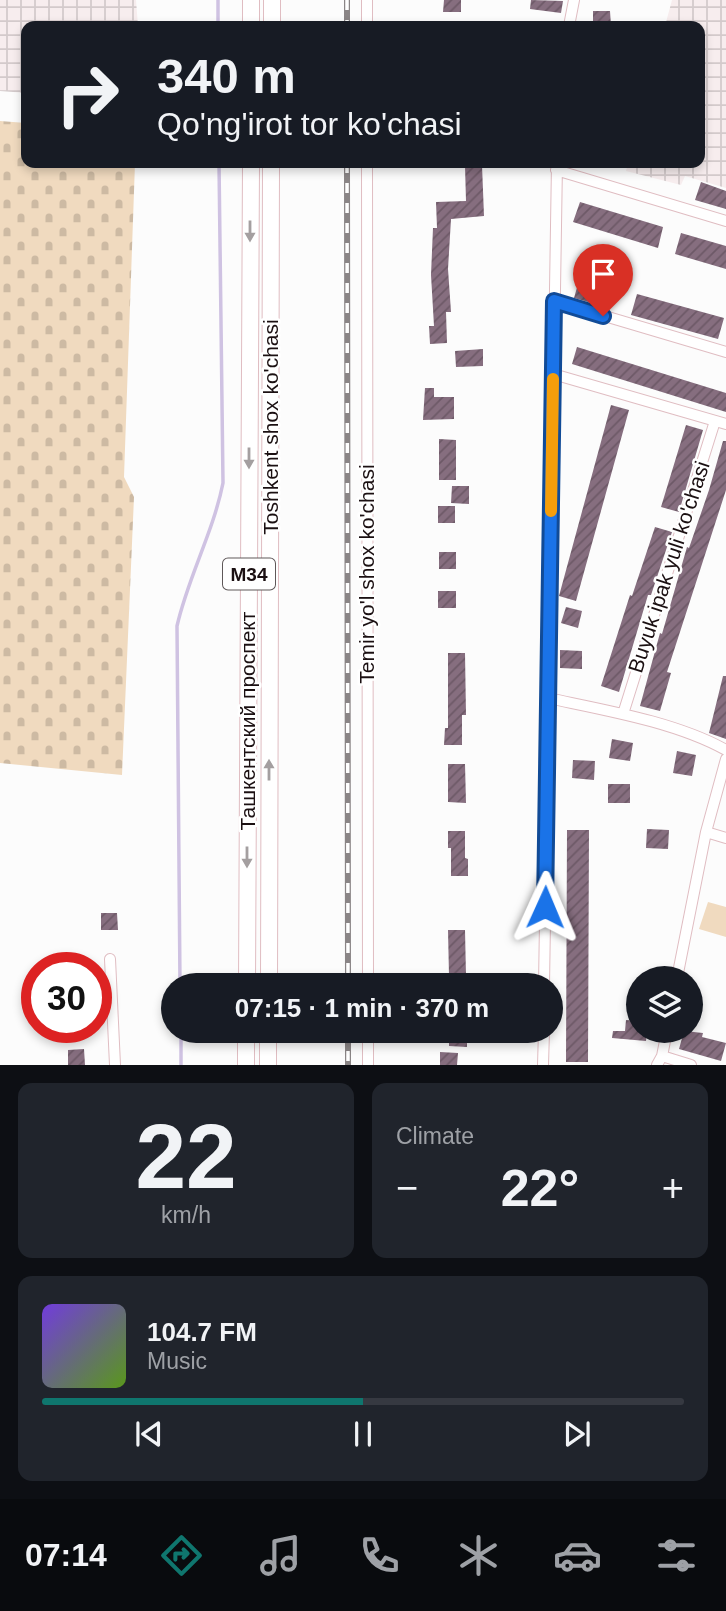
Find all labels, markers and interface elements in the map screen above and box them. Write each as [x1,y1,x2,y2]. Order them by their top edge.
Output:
icon: right [42,49,133,140]
text: 340 m [157,49,296,103]
text: Qo'ng'irot tor ko'chasi [157,106,462,142]
one-way arrow [244,220,256,242]
pin [573,244,633,316]
icon: arrive [584,255,622,293]
street label: Toshkent shox ko'chasi [259,319,282,535]
one-way arrow [243,448,255,470]
street label: Buyuk ipak yuli ko'chasi [623,458,714,676]
street label: Temir yo'l shox ko'chasi [355,464,378,684]
road number: M34 [223,558,275,590]
street label: Ташкентский проспект [236,611,259,830]
one-way arrow [263,759,275,781]
one-way arrow [241,847,253,869]
position arrow [508,870,582,944]
speed limit sign: 30 [21,952,112,1043]
map controls [626,966,703,1043]
button: layers [626,966,703,1043]
text: 07:15 · 1 min · 370 m [235,993,489,1023]
text: 22 [135,1106,237,1207]
text: Climate [396,1123,474,1149]
text: 22° [501,1159,579,1217]
text: − [396,1167,418,1209]
text: + [662,1167,684,1209]
text: km/h [161,1202,211,1228]
text: 104.7 FM [147,1317,257,1347]
text: Music [147,1348,207,1374]
icon: previous [130,1415,168,1453]
icon: pause [344,1415,382,1453]
icon: next [558,1415,596,1453]
icon: directions [157,1531,206,1580]
icon: music [256,1531,305,1580]
icon: phone [355,1531,404,1580]
icon: climate [454,1531,503,1580]
icon: car [553,1531,602,1580]
icon: filters [652,1531,701,1580]
text: 07:14 [25,1537,107,1573]

